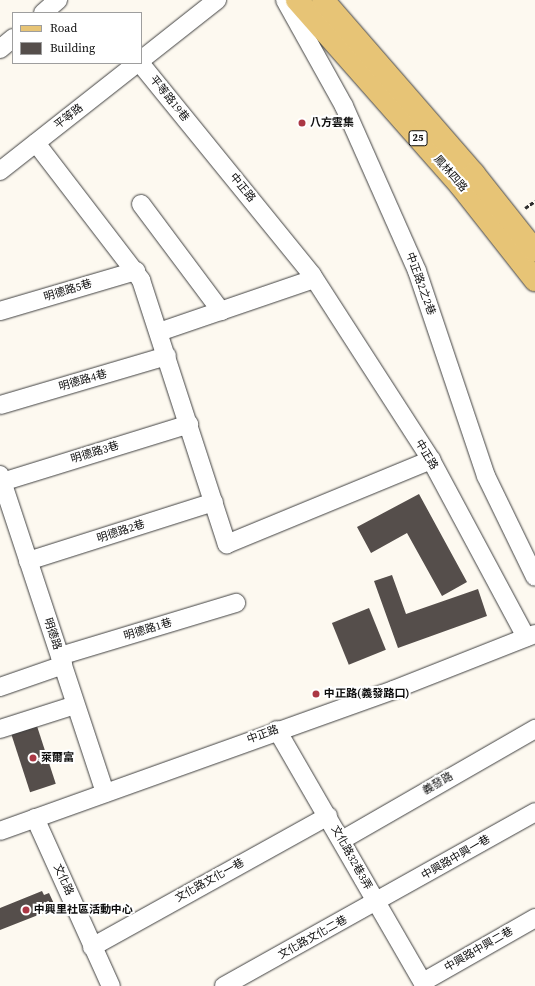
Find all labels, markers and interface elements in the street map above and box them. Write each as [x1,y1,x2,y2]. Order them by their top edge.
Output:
legend [12,12,142,64]
text: Road [50,20,77,36]
text: Building [50,40,95,56]
street label: 平等路19巷 [147,73,191,125]
street label: 平等路 [52,102,86,132]
place label: 八方雲集 [310,116,354,130]
marker: 八方雲集 [297,118,307,128]
road number: 25 [408,130,428,146]
street label: 鳳林四路 [431,153,469,195]
street label: 中正路 [226,171,258,205]
street label: 中正路2之2巷 [403,251,437,317]
street label: 明德路5巷 [42,277,94,305]
street label: 明德路4巷 [57,368,109,394]
street label: 中正路 [412,437,440,473]
street label: 明德路3巷 [69,439,121,467]
street label: 明德路2巷 [95,518,147,546]
street label: 明德路 [41,616,63,652]
street label: 明德路1巷 [122,616,174,644]
place label: 中正路(義發路口) [324,687,409,701]
marker: 中正路(義發路口) [311,689,321,699]
street label: 中正路 [245,723,281,747]
place label: 萊爾富 [41,751,74,765]
marker: 萊爾富 [28,753,38,763]
street label: 義發路 [420,770,456,798]
street label: 文化路32巷3弄 [328,824,374,892]
street label: 中興路中興一巷 [419,833,493,883]
street label: 文化路文化一巷 [173,857,247,905]
street label: 文化路 [50,862,76,898]
place label: 中興里社區活動中心 [34,903,133,917]
marker: 中興里社區活動中心 [21,905,31,915]
street label: 文化路文化二巷 [276,914,350,962]
street label: 中興路中興二巷 [442,925,516,975]

